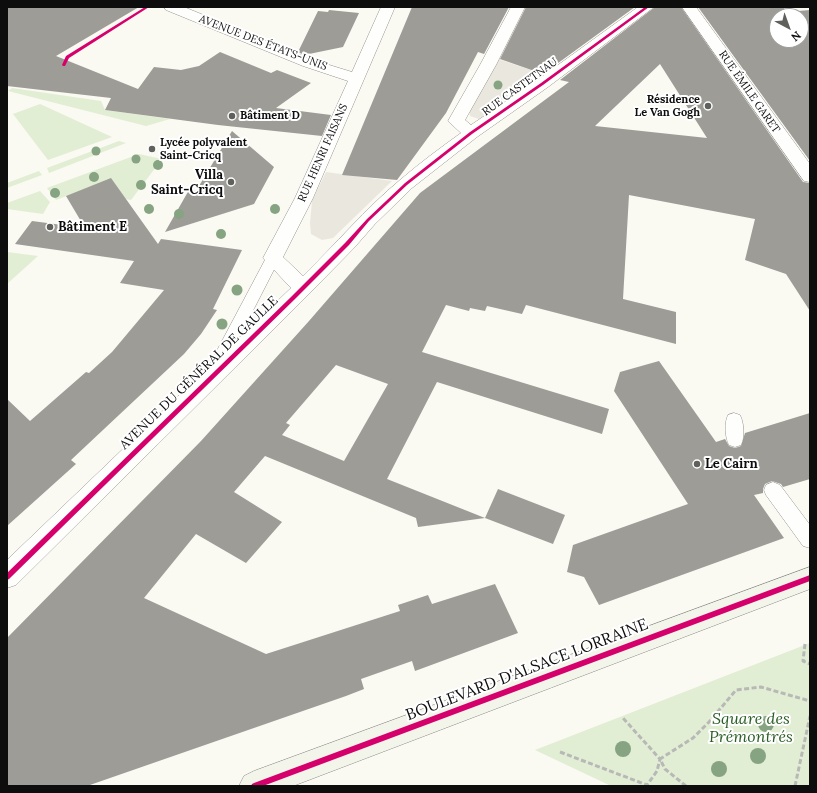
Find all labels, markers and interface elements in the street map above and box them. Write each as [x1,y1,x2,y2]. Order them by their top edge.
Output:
north arrow [769,8,809,48]
street label: AVENUE DES ÉTATS-UNIS [197,12,329,74]
text: N [788,28,804,44]
street label: RUE ÉMILE GARET [716,48,782,136]
street label: RUE CASTETNAU [480,55,560,119]
place label: Résidence Le Van Gogh [635,93,700,119]
marker: Résidence Le Van Gogh [703,101,713,111]
street label: RUE HENRI FAISANS [295,102,351,204]
place label: Bâtiment D [240,109,300,123]
marker: Bâtiment D [227,111,237,121]
place label: Lycée polyvalent Saint-Cricq [160,136,247,162]
marker: Lycée polyvalent Saint-Cricq [147,144,157,154]
place label: Villa Saint-Cricq [151,167,223,198]
marker: Villa Saint-Cricq [226,177,236,187]
place label: Bâtiment E [58,219,127,235]
marker: Bâtiment E [45,222,55,232]
street label: AVENUE DU GÉNÉRAL DE GAULLE [117,293,281,453]
place label: Le Cairn [705,456,758,472]
marker: Le Cairn [692,459,702,469]
street label: BOULEVARD D'ALSACE LORRAINE [403,615,651,725]
park label: Square des Prémontrés [709,709,793,747]

